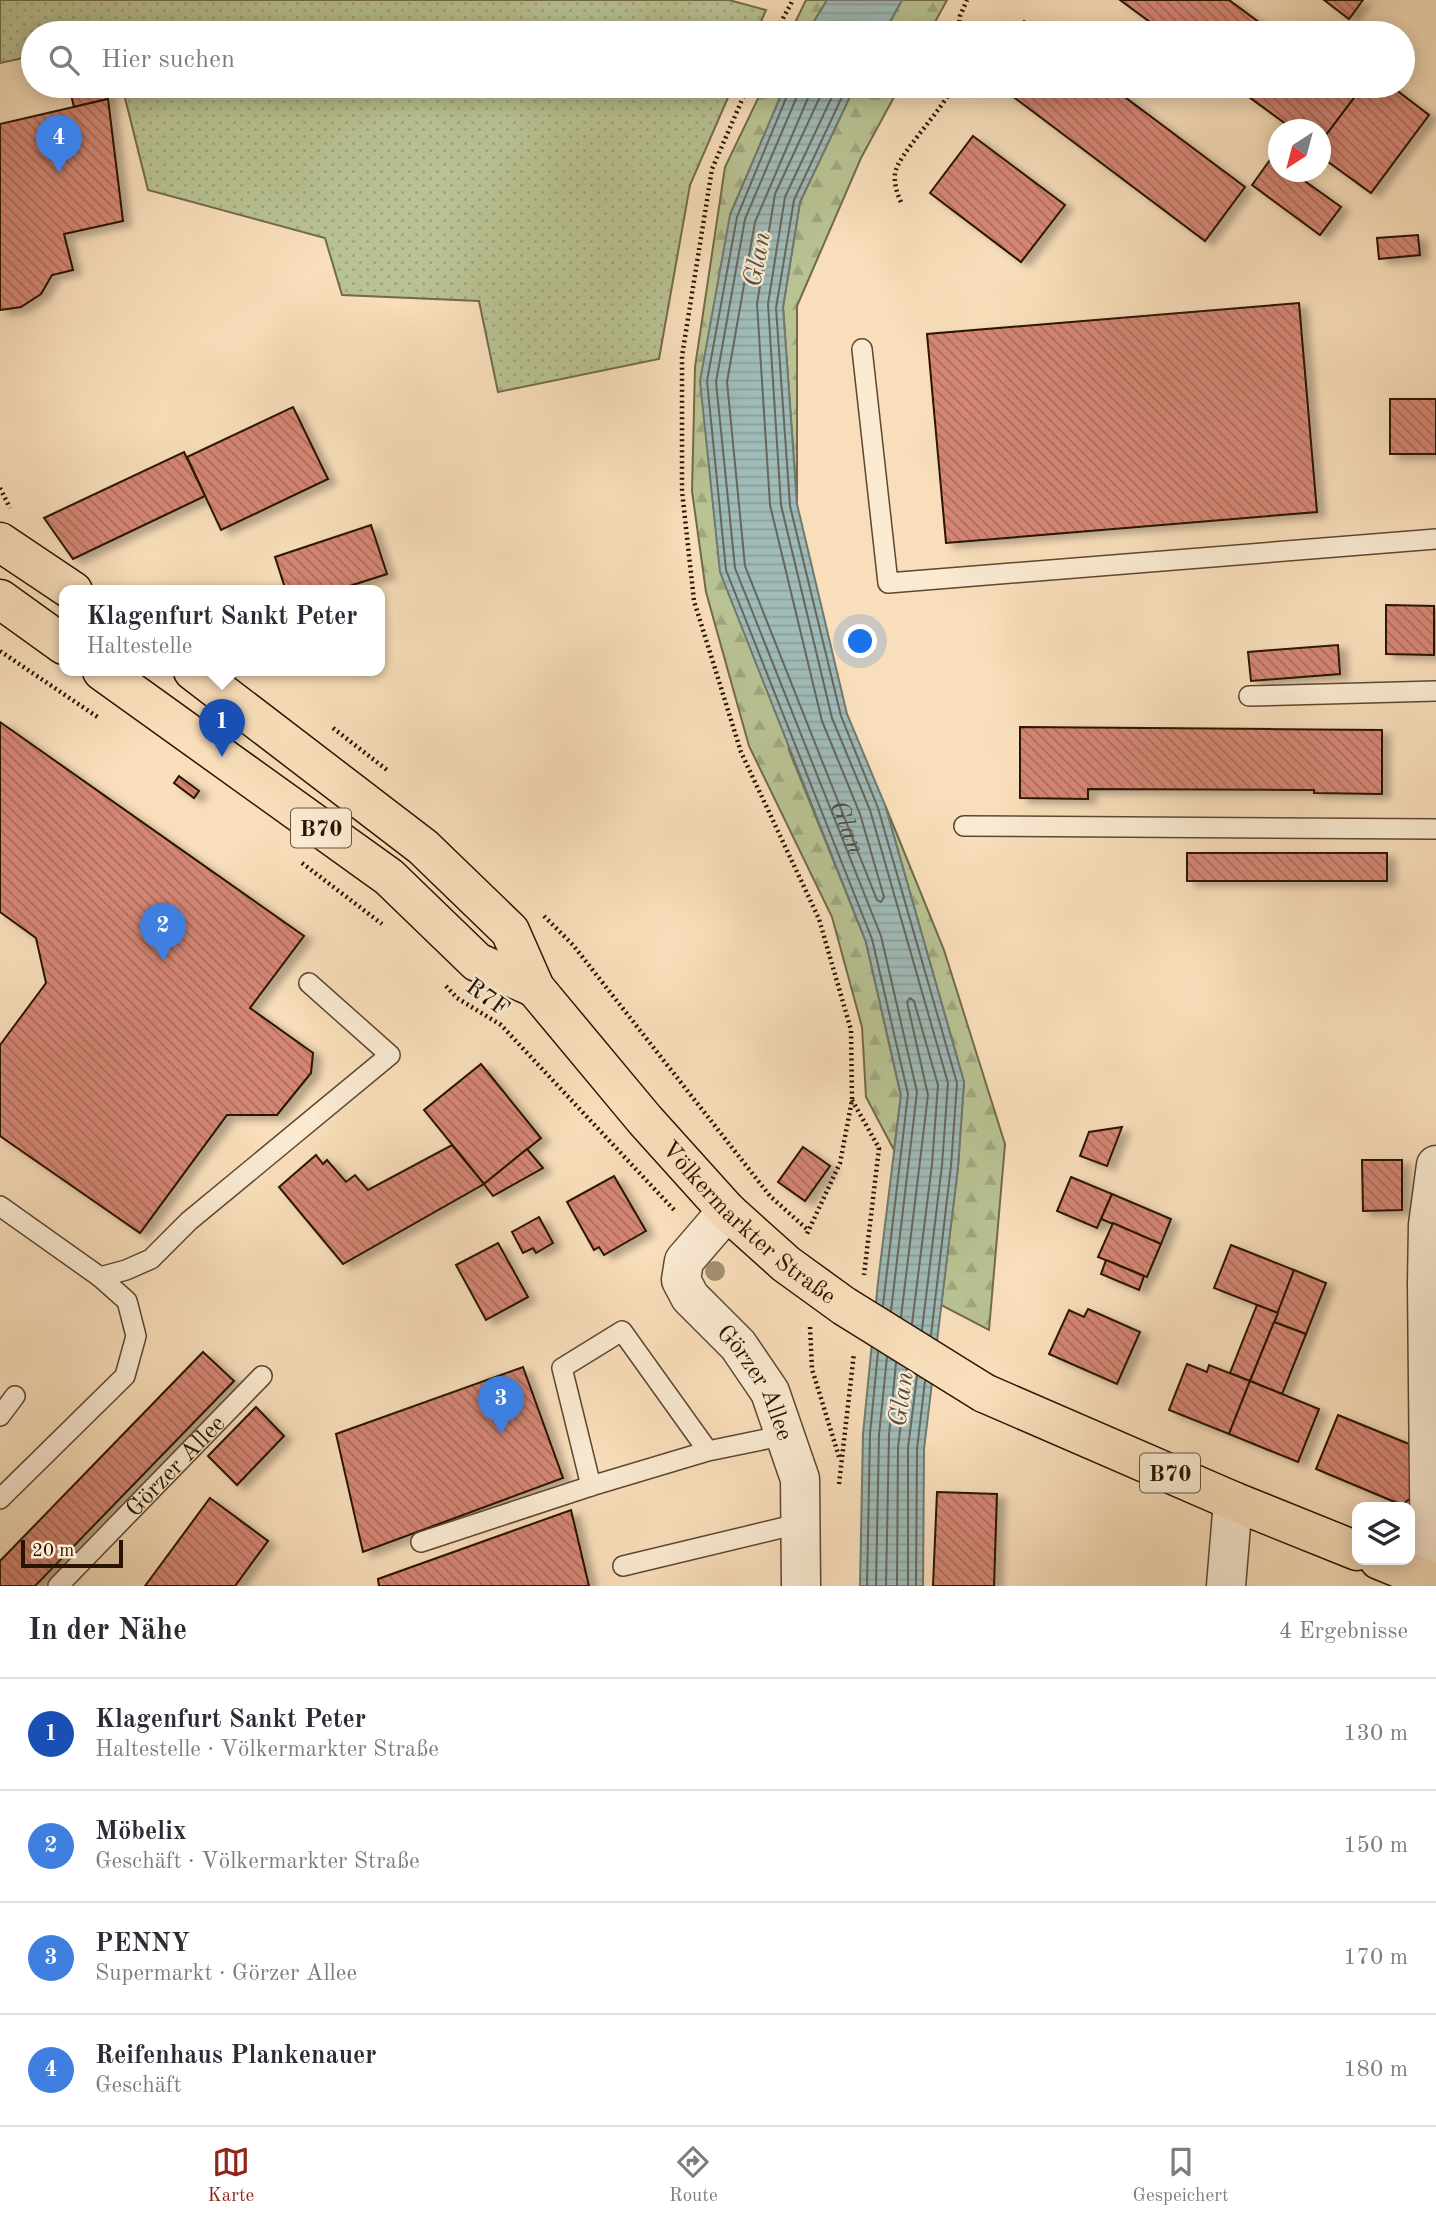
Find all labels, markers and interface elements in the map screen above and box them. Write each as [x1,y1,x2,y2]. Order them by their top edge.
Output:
search box [21,21,1415,98]
icon: search [45,41,83,79]
text: Hier suchen [101,47,235,73]
pin: 4 [36,115,82,173]
north arrow [1268,119,1331,182]
water label: Glan [740,229,776,289]
popup [59,585,385,676]
text: Klagenfurt Sankt Peter [86,604,358,630]
your location [843,624,877,658]
text: Haltestelle [86,635,192,658]
pin: 1 [199,699,245,757]
water label: Glan [824,797,869,859]
road number: B70 [291,808,351,848]
pin: 2 [140,903,186,961]
street label: R7F [461,975,513,1022]
street label: Völkermarkter Straße [656,1137,839,1310]
street label: Görzer Allee [711,1321,796,1444]
water label: Glan [885,1370,919,1429]
pin: 3 [478,1376,524,1434]
street label: Görzer Allee [122,1412,231,1522]
road number: B70 [1140,1454,1200,1492]
map controls [1352,1502,1415,1565]
button: layers [1352,1502,1415,1565]
scale bar [21,1537,122,1569]
text: 20 m [32,1542,74,1561]
text: In der Nähe [28,1616,187,1646]
text: 4 Ergebnisse [1279,1620,1408,1643]
text: Klagenfurt Sankt Peter [95,1707,366,1733]
text: 1 [44,1722,58,1745]
text: 130 m [1343,1722,1408,1745]
text: Haltestelle · Völkermarkter Straße [95,1738,439,1761]
text: Möbelix [95,1819,186,1845]
text: 2 [44,1834,58,1857]
text: 150 m [1343,1834,1408,1857]
text: Geschäft · Völkermarkter Straße [95,1850,420,1873]
text: PENNY [95,1931,190,1957]
text: 3 [44,1946,58,1969]
text: 170 m [1343,1946,1408,1969]
text: Supermarkt · Görzer Allee [95,1962,357,1985]
text: Reifenhaus Plankenauer [95,2043,377,2069]
text: 4 [44,2058,58,2081]
text: 180 m [1343,2058,1408,2081]
text: Geschäft [95,2074,182,2097]
tab: Karte [207,2143,254,2208]
tab: Route [669,2143,718,2208]
tab: Gespeichert [1132,2143,1229,2208]

